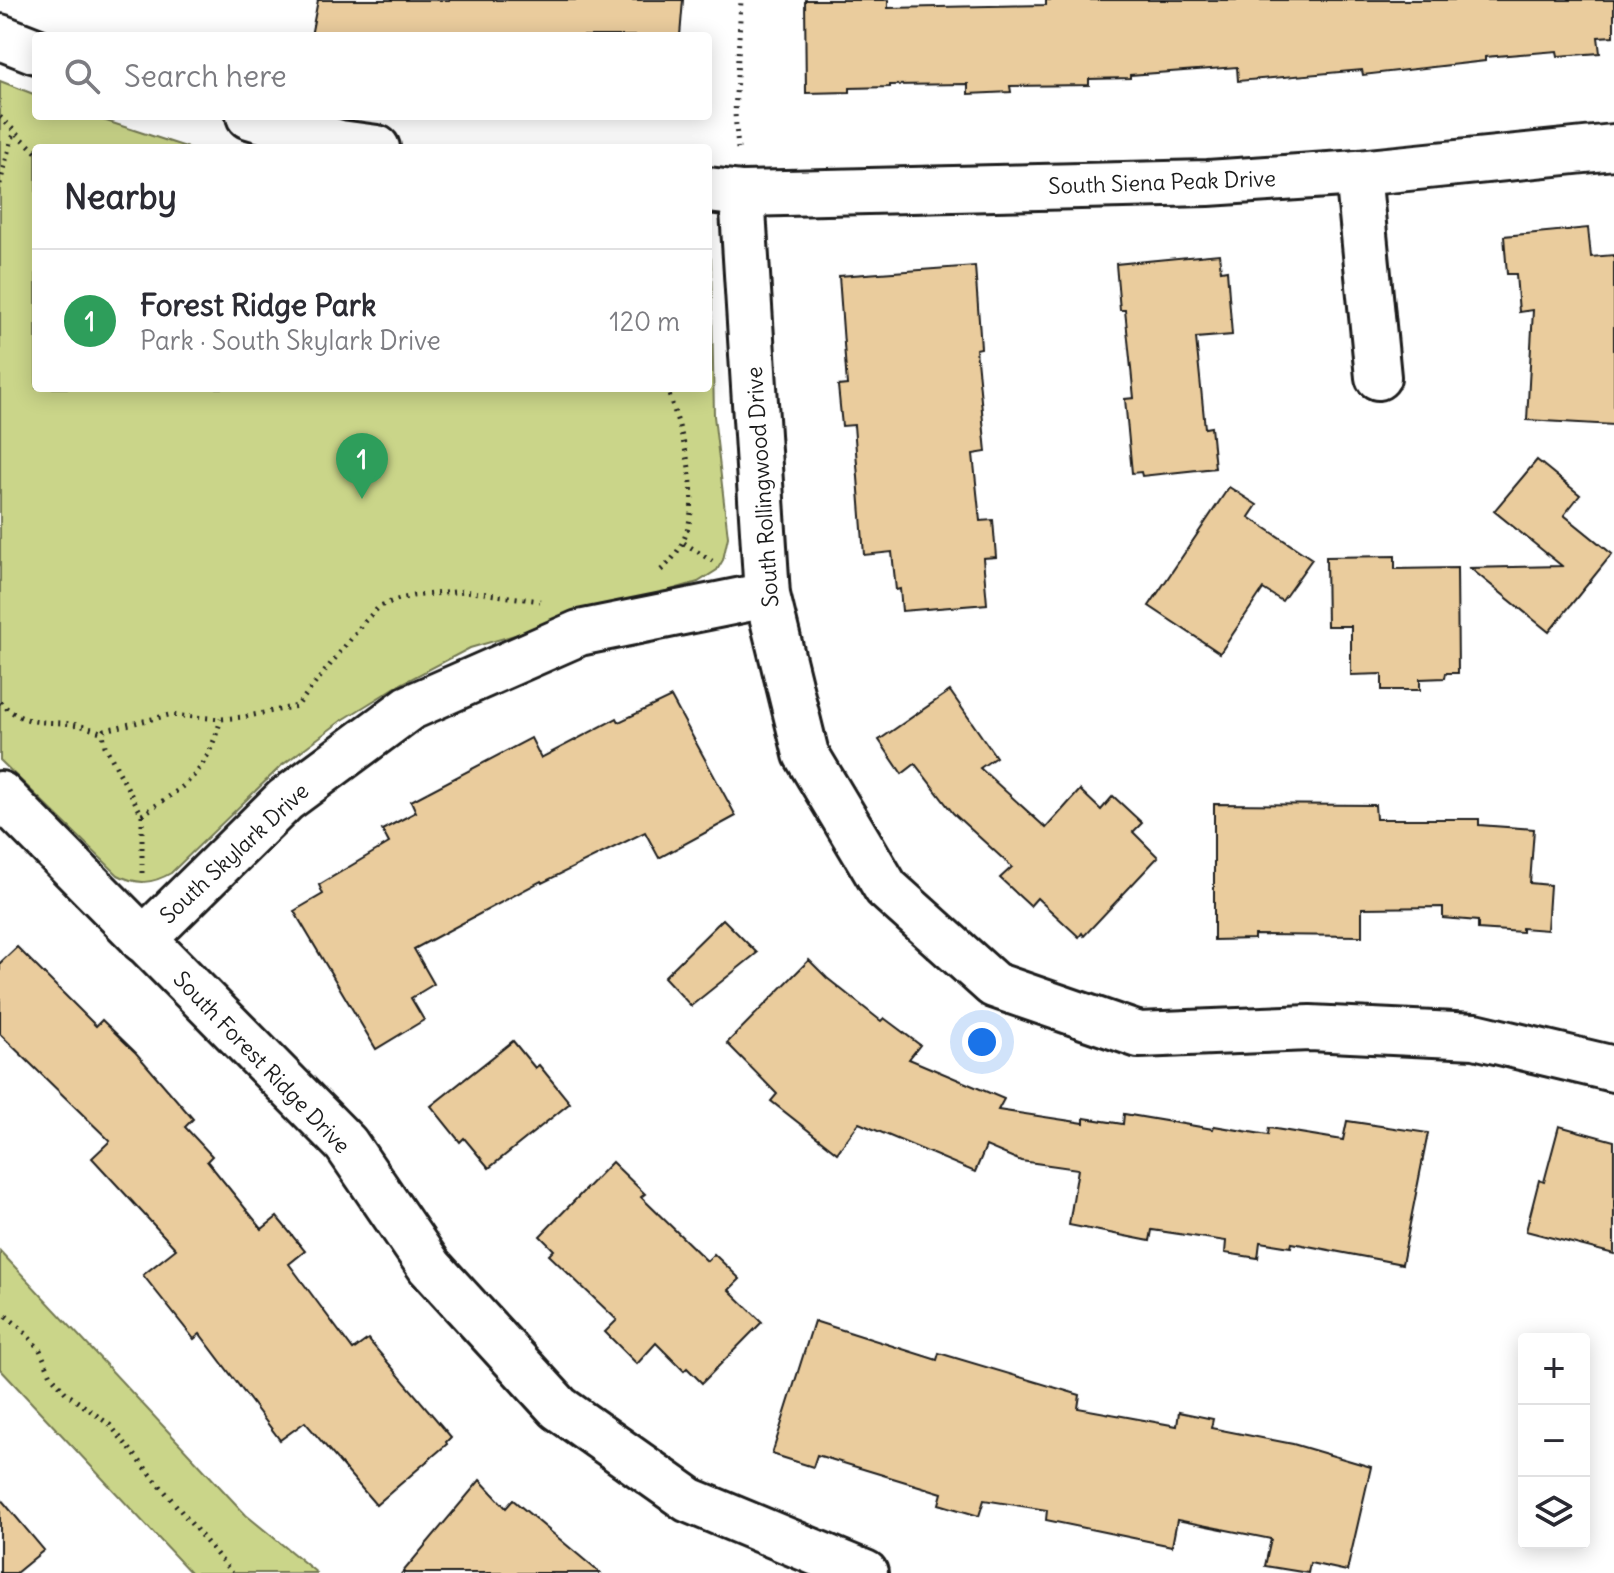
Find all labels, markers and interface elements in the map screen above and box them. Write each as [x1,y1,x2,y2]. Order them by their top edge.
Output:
search box [32,32,712,120]
icon: search [60,54,104,98]
text: Search here [124,57,287,95]
street label: South Siena Peak Drive [1048,164,1276,200]
text: Nearby [64,175,177,218]
text: Forest Ridge Park [140,286,376,324]
text: 1 [85,305,95,338]
text: 120 m [609,305,680,338]
text: Park · South Skylark Drive [140,324,441,357]
street label: South Rollingwood Drive [740,366,784,608]
pin: 1 [336,433,388,499]
street label: South Skylark Drive [154,777,314,929]
street label: South Forest Ridge Drive [168,965,356,1159]
your location [962,1022,1002,1062]
map controls [1518,1333,1590,1549]
button: + [1518,1333,1590,1405]
button: − [1518,1405,1590,1477]
button: layers [1518,1477,1590,1549]

